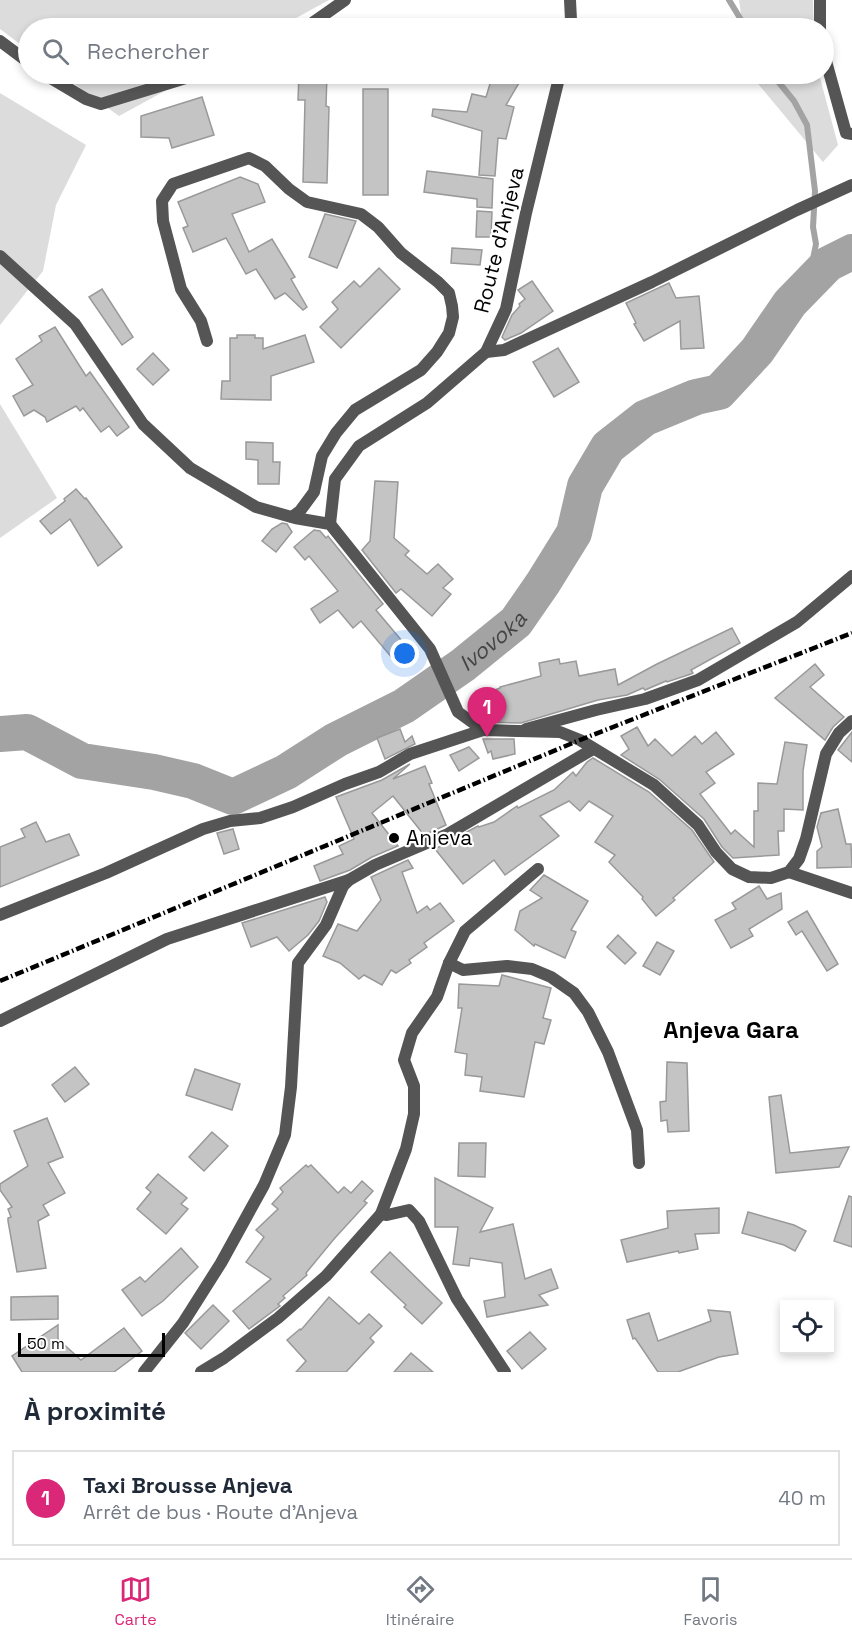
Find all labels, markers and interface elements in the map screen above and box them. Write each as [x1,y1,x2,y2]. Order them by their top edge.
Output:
search box [18,18,834,84]
icon: search [39,35,72,68]
text: Rechercher [87,37,209,65]
street label: Route d'Anjeva [467,164,530,316]
water label: Ivovoka [453,606,533,677]
your location [390,639,419,668]
pin: 1 [468,688,506,737]
place label: Anjeva [406,824,472,851]
marker: Anjeva [387,831,401,845]
district label: Anjeva Gara [663,1014,799,1045]
map controls [780,1300,834,1354]
button: locate [780,1300,834,1354]
scale bar [18,1330,165,1358]
text: 50 m [27,1333,65,1354]
text: À proximité [24,1394,166,1428]
text: Taxi Brousse Anjeva [83,1471,293,1499]
text: 1 [41,1485,50,1511]
text: 40 m [778,1485,826,1511]
text: Arrêt de bus · Route d'Anjeva [83,1499,358,1525]
tab: Carte [115,1573,157,1630]
tab: Itinéraire [386,1573,454,1630]
tab: Favoris [684,1573,737,1630]

